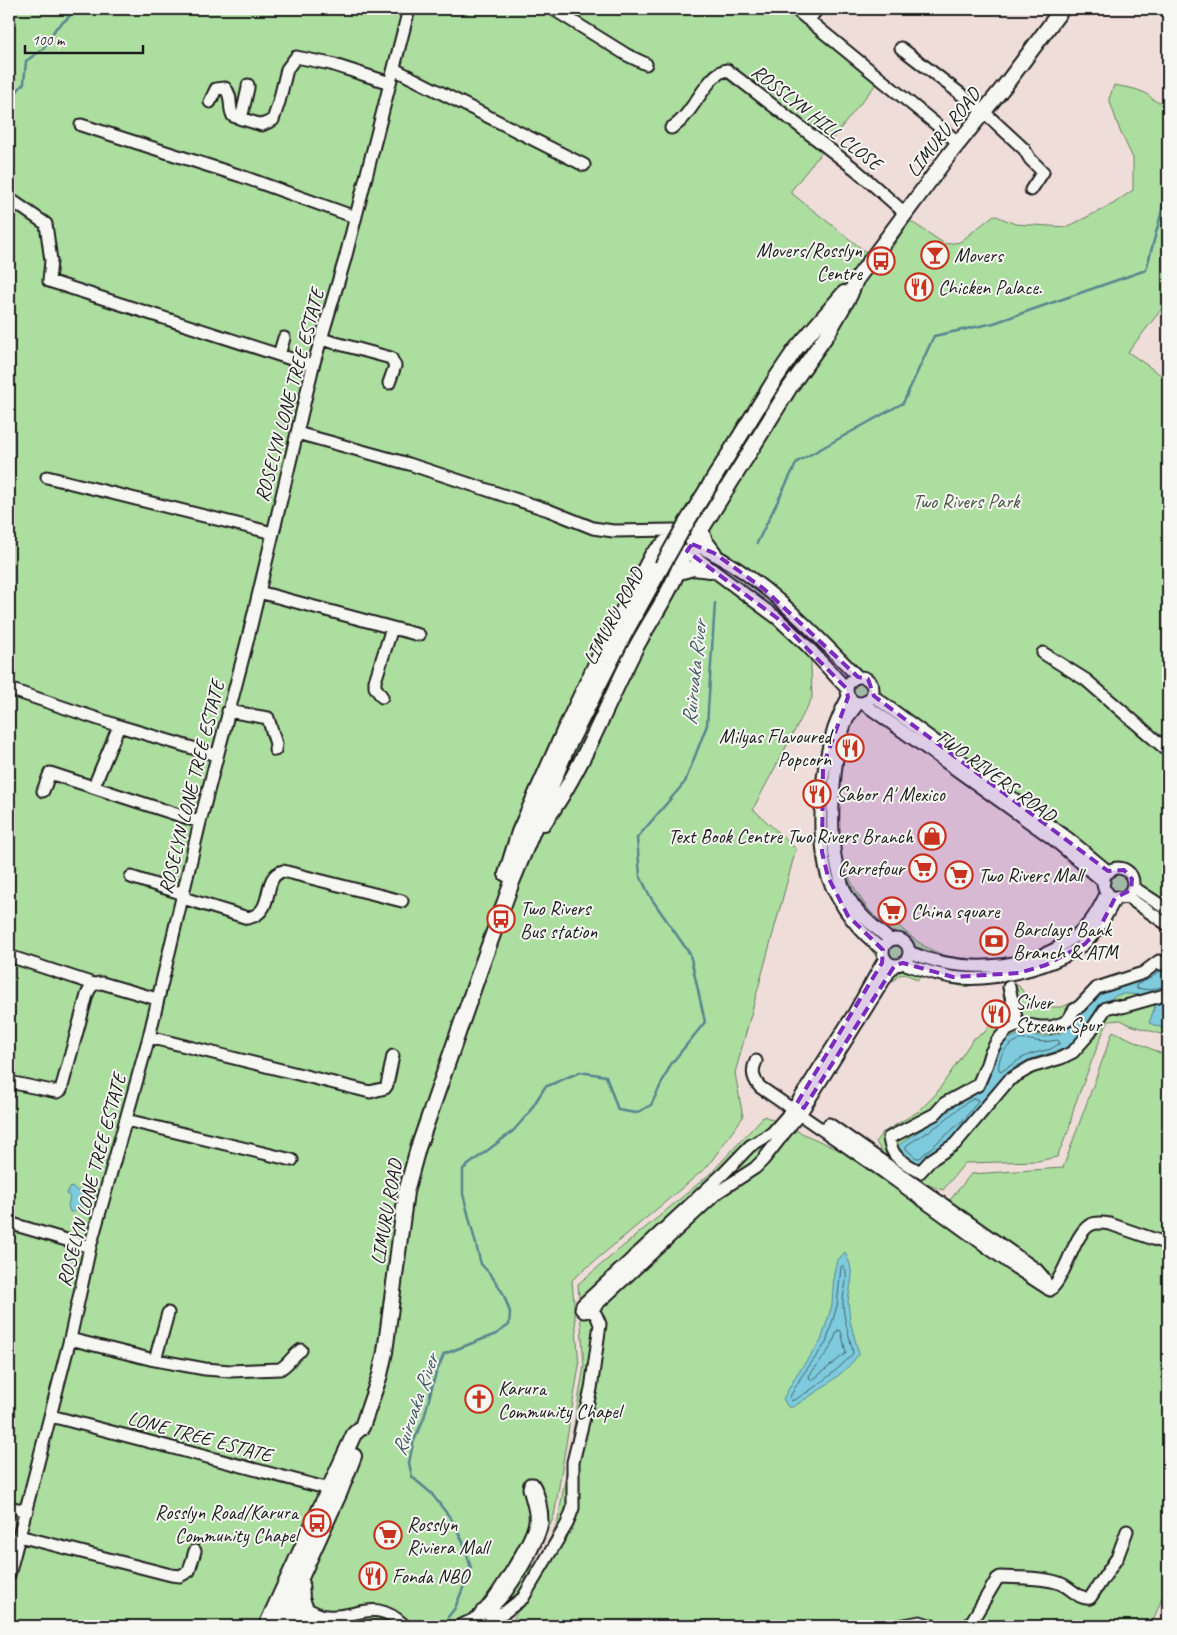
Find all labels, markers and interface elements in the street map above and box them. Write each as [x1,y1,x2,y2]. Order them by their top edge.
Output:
scale bar [25,22,142,54]
text: 100 m [32,31,66,50]
street label: ROSSLYN HILL CLOSE [747,59,889,178]
street label: LIMURU ROAD [901,82,987,182]
place label: Movers/Rosslyn Centre [756,238,863,286]
bar icon: Movers [920,240,950,270]
place label: Movers [954,243,1005,268]
bus stop icon: Movers/Rosslyn Centre [866,246,896,276]
restaurant icon: Chicken Palace. [904,272,934,302]
place label: Chicken Palace. [938,275,1042,300]
street label: ROSELYN LONE TREE ESTATE [249,283,331,504]
park label: Two Rivers Park [913,489,1021,514]
street label: LIMURU ROAD [577,562,650,669]
water label: Ruiruaka River [676,615,713,726]
street label: ROSELYN LONE TREE ESTATE [153,675,231,897]
street label: TWO RIVERS ROAD [931,723,1062,828]
place label: Milyas Flavoured Popcorn [719,724,834,772]
restaurant icon: Milyas Flavoured Popcorn [835,733,865,763]
restaurant icon: Sabor A' Mexico [802,779,832,809]
place label: Sabor A' Mexico [836,782,946,807]
shop icon: Text Book Centre Two Rivers Branch [917,821,947,851]
place label: Text Book Centre Two Rivers Branch [668,824,914,849]
supermarket icon: Carrefour [908,853,938,883]
place label: Carrefour [837,856,906,881]
supermarket icon: Two Rivers Mall [944,860,974,890]
place label: Two Rivers Mall [978,863,1087,888]
place label: Two Rivers Bus station [520,896,598,944]
supermarket icon: China square [877,896,907,926]
place label: China square [911,899,1001,924]
bus stop icon: Two Rivers Bus station [486,904,516,934]
place label: Barclays Bank Branch & ATM [1013,917,1119,965]
bank icon: Barclays Bank Branch & ATM [979,926,1009,956]
place label: Silver Stream Spur [1015,990,1103,1038]
restaurant icon: Silver Stream Spur [981,999,1011,1029]
street label: ROSELYN LONE TREE ESTATE [51,1068,133,1289]
street label: LIMURU ROAD [365,1156,408,1267]
water label: Ruiruaka River [386,1347,446,1459]
place label: Karura Community Chapel [498,1376,625,1424]
church icon: Karura Community Chapel [464,1384,494,1414]
street label: LONE TREE ESTATE [125,1405,277,1468]
place label: Rosslyn Road/Karura Community Chapel [155,1500,302,1548]
bus stop icon: Rosslyn Road/Karura Community Chapel [302,1508,332,1538]
place label: Rosslyn Riviera Mall [407,1512,492,1560]
supermarket icon: Rosslyn Riviera Mall [373,1520,403,1550]
restaurant icon: Fonda NBO [358,1561,388,1591]
place label: Fonda NBO [392,1564,471,1589]

